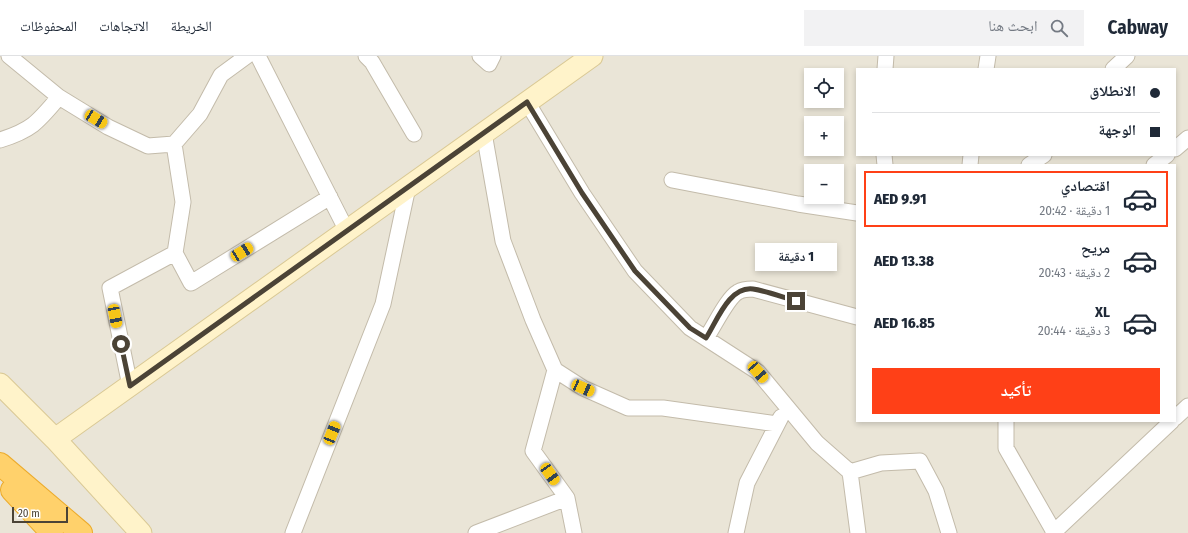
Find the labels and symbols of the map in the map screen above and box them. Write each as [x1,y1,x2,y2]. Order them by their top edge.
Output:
car [83,108,109,130]
car [229,241,255,263]
callout: 1 دقيقة [755,243,837,271]
route end [787,292,805,310]
car [107,303,123,329]
route start [112,335,130,353]
car [746,359,770,385]
car [570,378,596,398]
car [322,420,342,446]
car [538,461,562,487]
scale bar [12,505,68,524]

